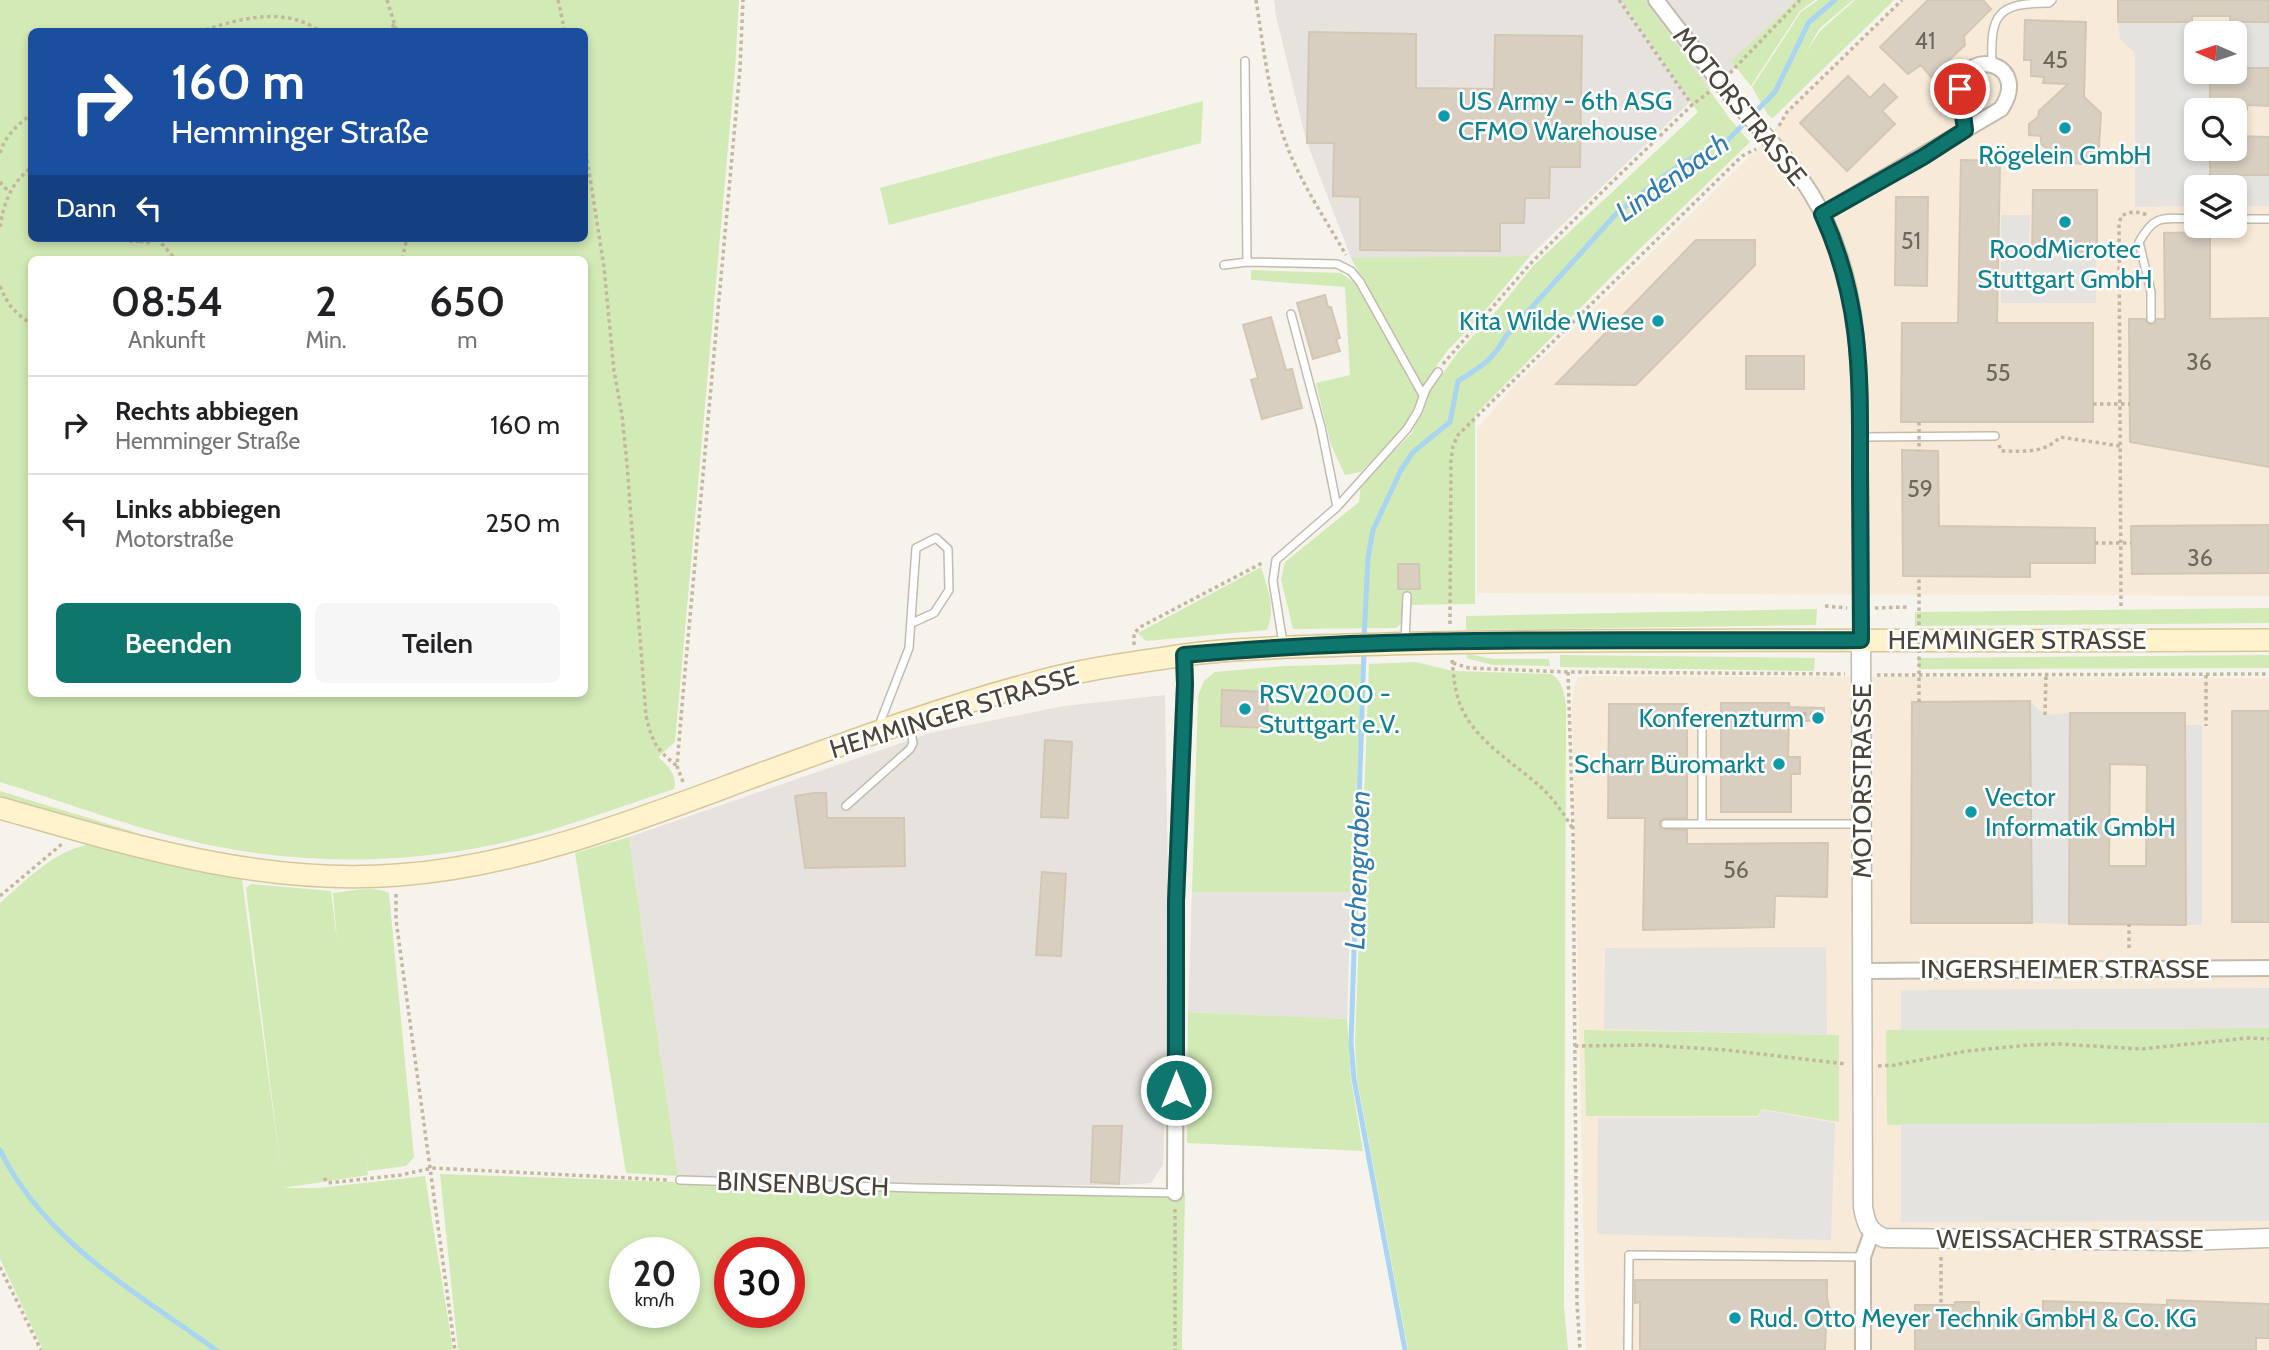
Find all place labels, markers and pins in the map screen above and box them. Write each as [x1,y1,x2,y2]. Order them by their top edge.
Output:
pin [1930,59,1990,119]
place label: US Army - 6th ASG CFMO Warehouse [1458,85,1673,147]
marker: US Army - 6th ASG CFMO Warehouse [1436,108,1452,124]
marker: Rögelein GmbH [2057,120,2073,136]
place label: Rögelein GmbH [1978,139,2152,171]
marker: RoodMicrotec Stuttgart GmbH [2057,214,2073,230]
place label: RoodMicrotec Stuttgart GmbH [1977,233,2153,295]
place label: Kita Wilde Wiese [1459,305,1644,337]
marker: Kita Wilde Wiese [1650,313,1666,329]
place label: RSV2000 - Stuttgart e.V. [1259,678,1400,740]
marker: RSV2000 - Stuttgart e.V. [1237,701,1253,717]
place label: Konferenzturm [1638,702,1804,734]
marker: Konferenzturm [1810,710,1826,726]
place label: Scharr Büromarkt [1574,748,1765,780]
marker: Scharr Büromarkt [1771,756,1787,772]
place label: Vector Informatik GmbH [1985,781,2176,843]
marker: Vector Informatik GmbH [1963,804,1979,820]
place label: Rud. Otto Meyer Technik GmbH & Co. KG [1749,1302,2197,1334]
marker: Rud. Otto Meyer Technik GmbH & Co. KG [1727,1310,1743,1326]

